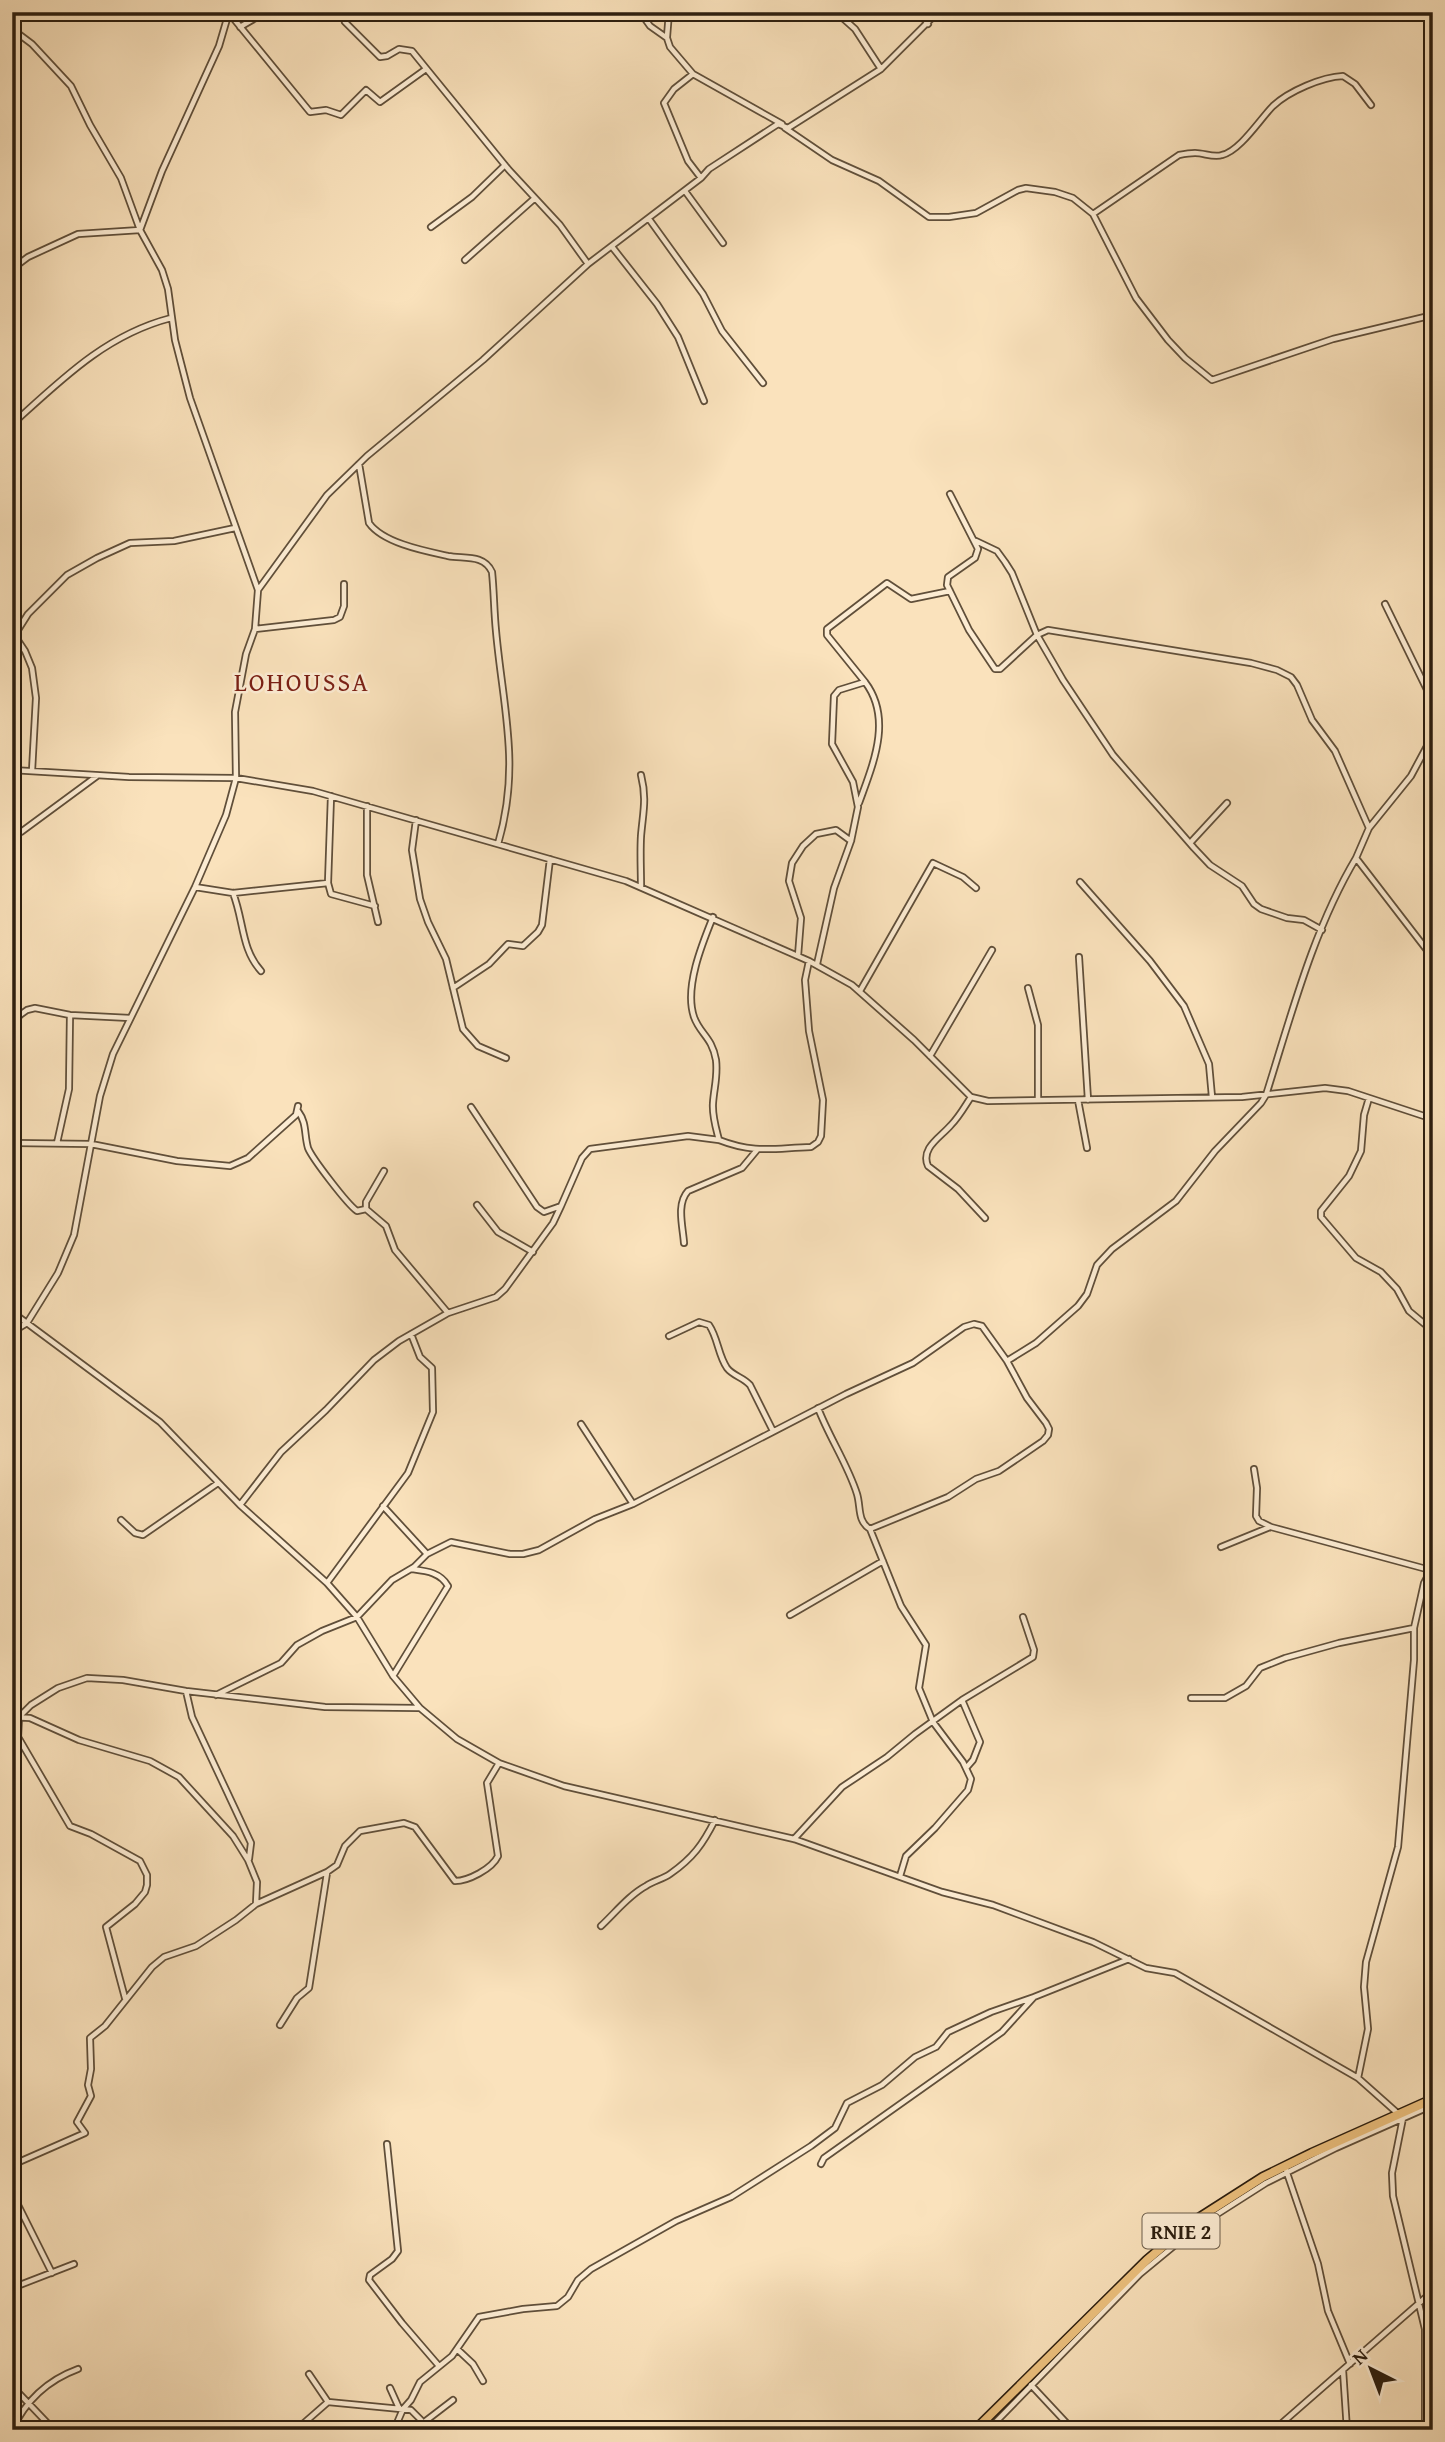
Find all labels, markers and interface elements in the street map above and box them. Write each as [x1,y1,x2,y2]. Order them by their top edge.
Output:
district label: LOHOUSSA [234,662,370,701]
road number: RNIE 2 [1142,2214,1220,2248]
north arrow [1336,2334,1406,2404]
text: N [1346,2342,1374,2371]

